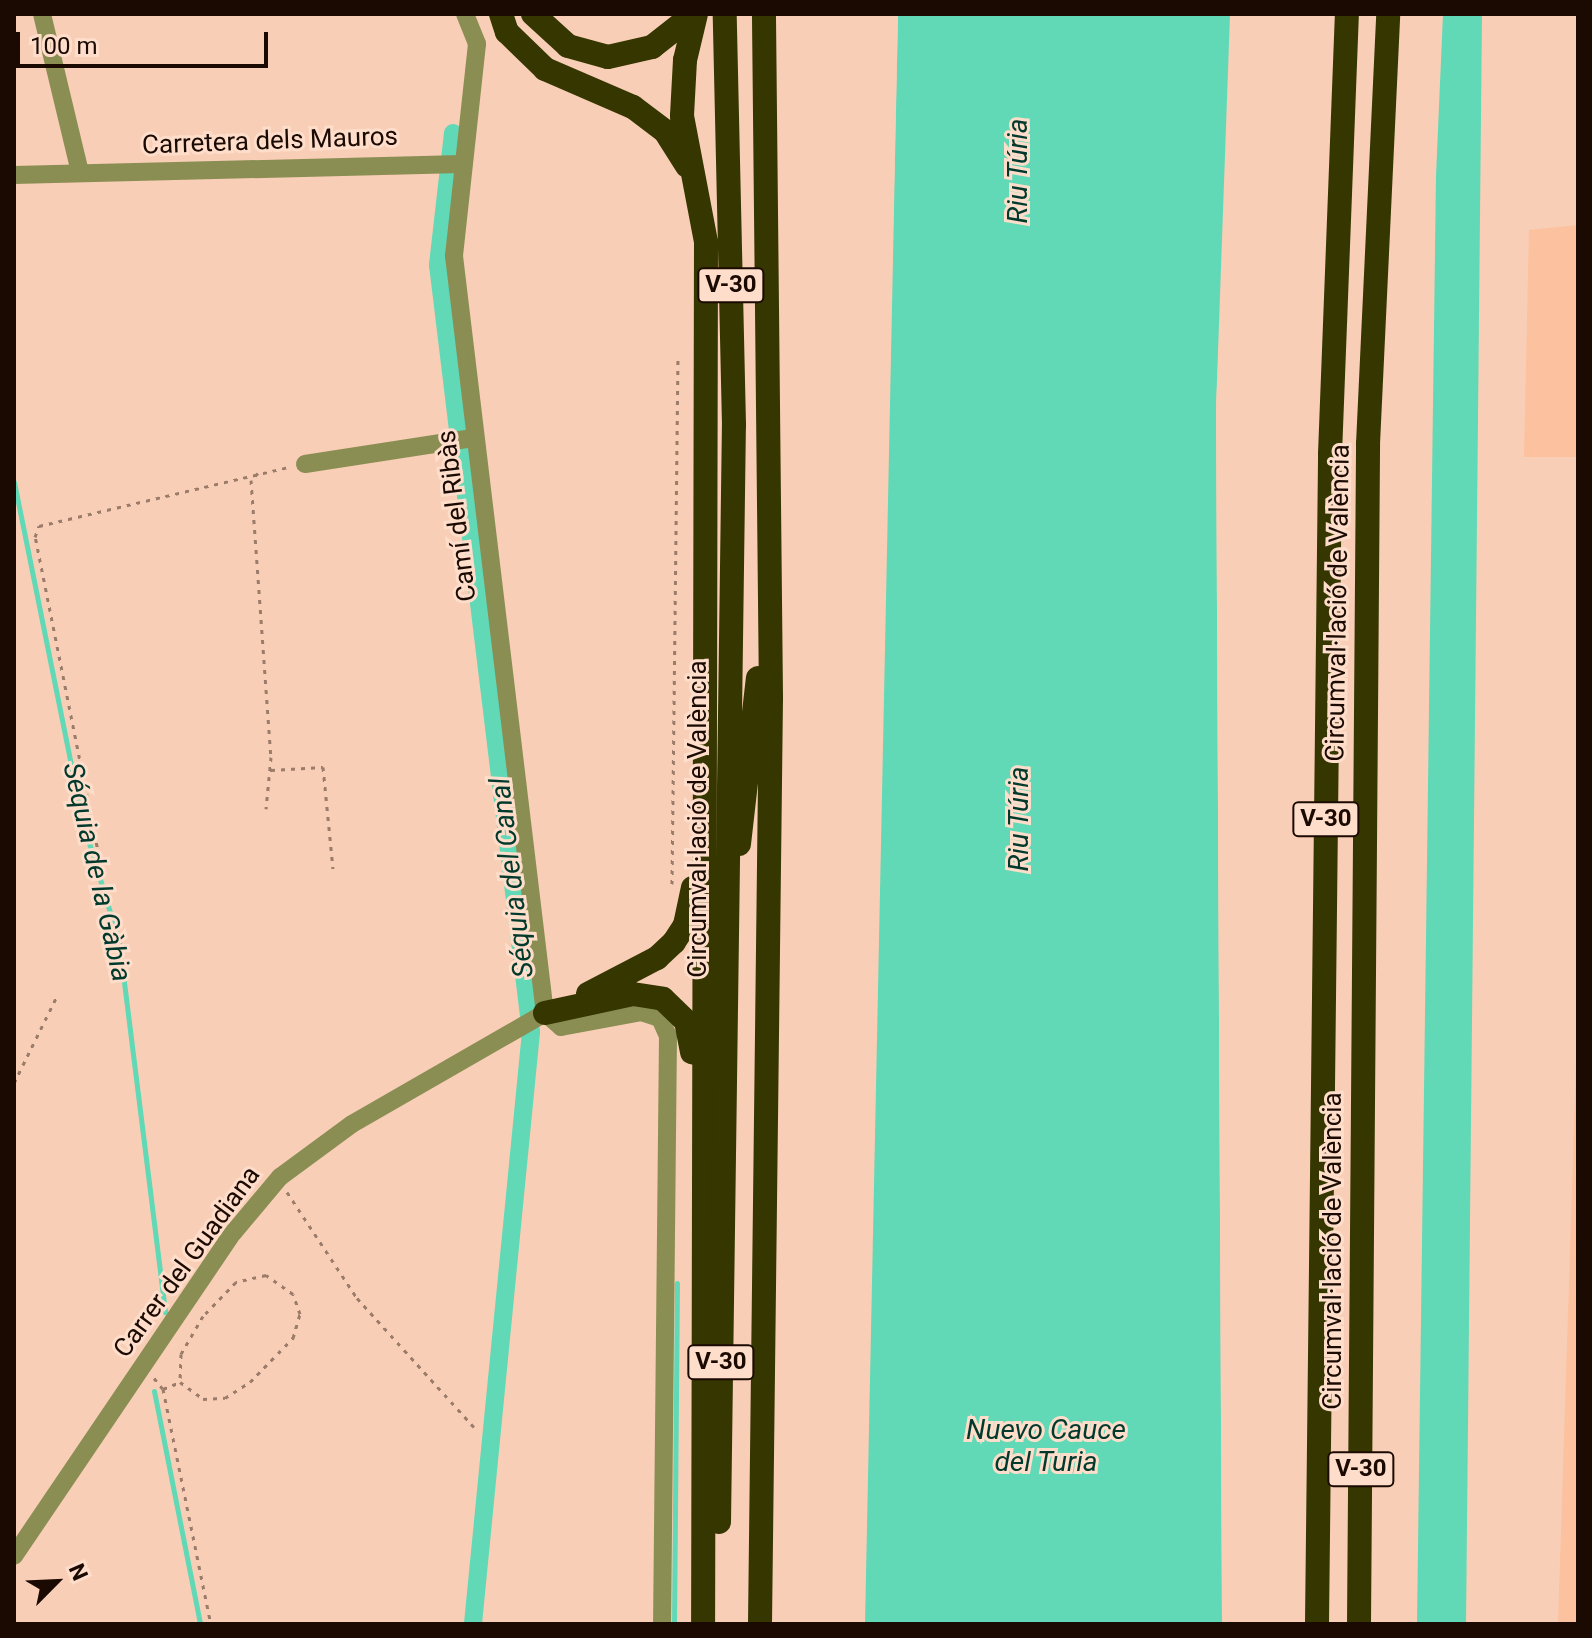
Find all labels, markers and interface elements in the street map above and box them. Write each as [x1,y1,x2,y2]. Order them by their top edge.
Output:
scale bar [20,16,272,66]
text: 100 m [30,32,97,60]
water label: Riu Túria [1001,118,1035,224]
street label: Carretera dels Mauros [142,121,398,161]
road number: V-30 [697,265,765,305]
street label: Camí del Ribàs [431,429,483,603]
street label: Circumval·lació de València [1320,444,1356,762]
street label: Circumval·lació de València [682,660,714,978]
water label: Séquia de la Gàbia [55,759,139,985]
water label: Riu Túria [1002,766,1036,872]
water label: Séquia del Canal [483,776,541,980]
road number: V-30 [1292,799,1360,839]
street label: Circumval·lació de València [1317,1092,1349,1410]
street label: Carrer del Guadiana [107,1160,267,1364]
road number: V-30 [687,1342,755,1382]
water label: Nuevo Cauce del Turia [966,1413,1126,1479]
road number: V-30 [1327,1449,1395,1489]
north arrow [16,1542,96,1622]
text: N [64,1560,93,1584]

